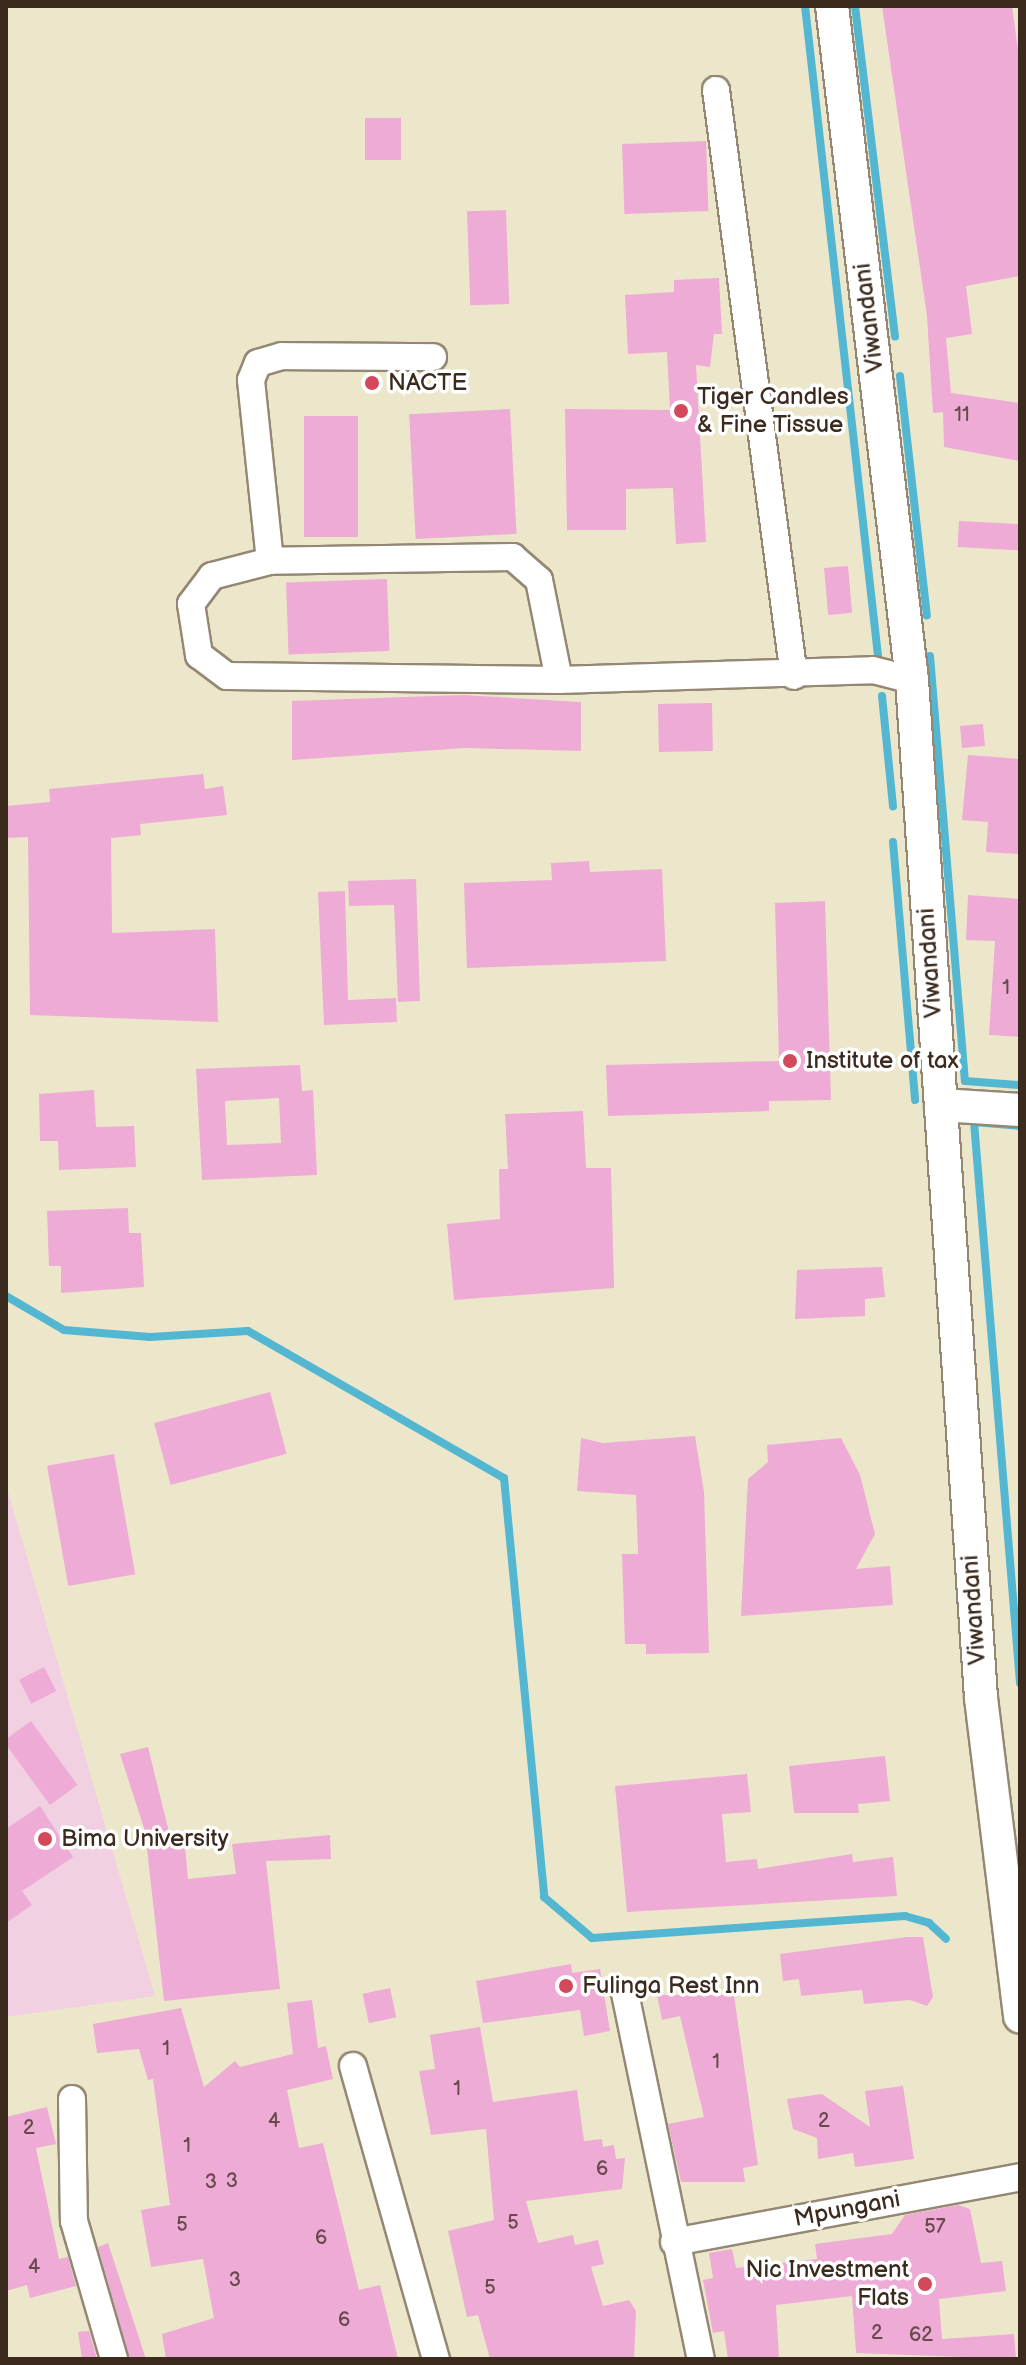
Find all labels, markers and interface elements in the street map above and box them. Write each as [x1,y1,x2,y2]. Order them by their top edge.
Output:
street label: Viwandani [848,262,890,374]
place label: NACTE [388,369,467,397]
marker: NACTE [363,374,381,392]
place label: Tiger Candles & Fine Tissue [697,383,849,439]
marker: Tiger Candles & Fine Tissue [672,402,690,420]
house number: 11 [954,403,970,427]
street label: Viwandani [912,907,948,1019]
house number: 1 [1002,976,1010,1000]
place label: Institute of tax [806,1047,959,1075]
marker: Institute of tax [781,1052,799,1070]
street label: Viwandani [956,1554,992,1666]
place label: Bima University [61,1825,229,1853]
marker: Bima University [36,1830,54,1848]
place label: Fulinga Rest Inn [582,1972,759,2000]
marker: Fulinga Rest Inn [557,1977,575,1995]
house number: 1 [162,2037,170,2061]
house number: 1 [712,2050,720,2074]
house number: 1 [453,2077,461,2101]
house number: 4 [268,2109,280,2133]
house number: 2 [818,2109,830,2133]
house number: 2 [23,2116,35,2140]
house number: 1 [183,2134,191,2158]
house number: 6 [596,2157,608,2181]
house number: 3 [226,2169,238,2193]
house number: 3 [205,2170,217,2194]
street label: Mpungani [791,2185,903,2233]
house number: 5 [507,2211,519,2235]
house number: 5 [176,2213,188,2237]
house number: 57 [924,2215,946,2239]
house number: 6 [315,2226,327,2250]
house number: 4 [28,2255,40,2279]
place label: Nic Investment Flats [745,2256,909,2312]
house number: 3 [229,2268,241,2292]
marker: Nic Investment Flats [916,2275,934,2293]
house number: 5 [484,2276,496,2300]
house number: 6 [338,2308,350,2332]
house number: 2 [871,2321,883,2345]
house number: 62 [909,2323,933,2347]

